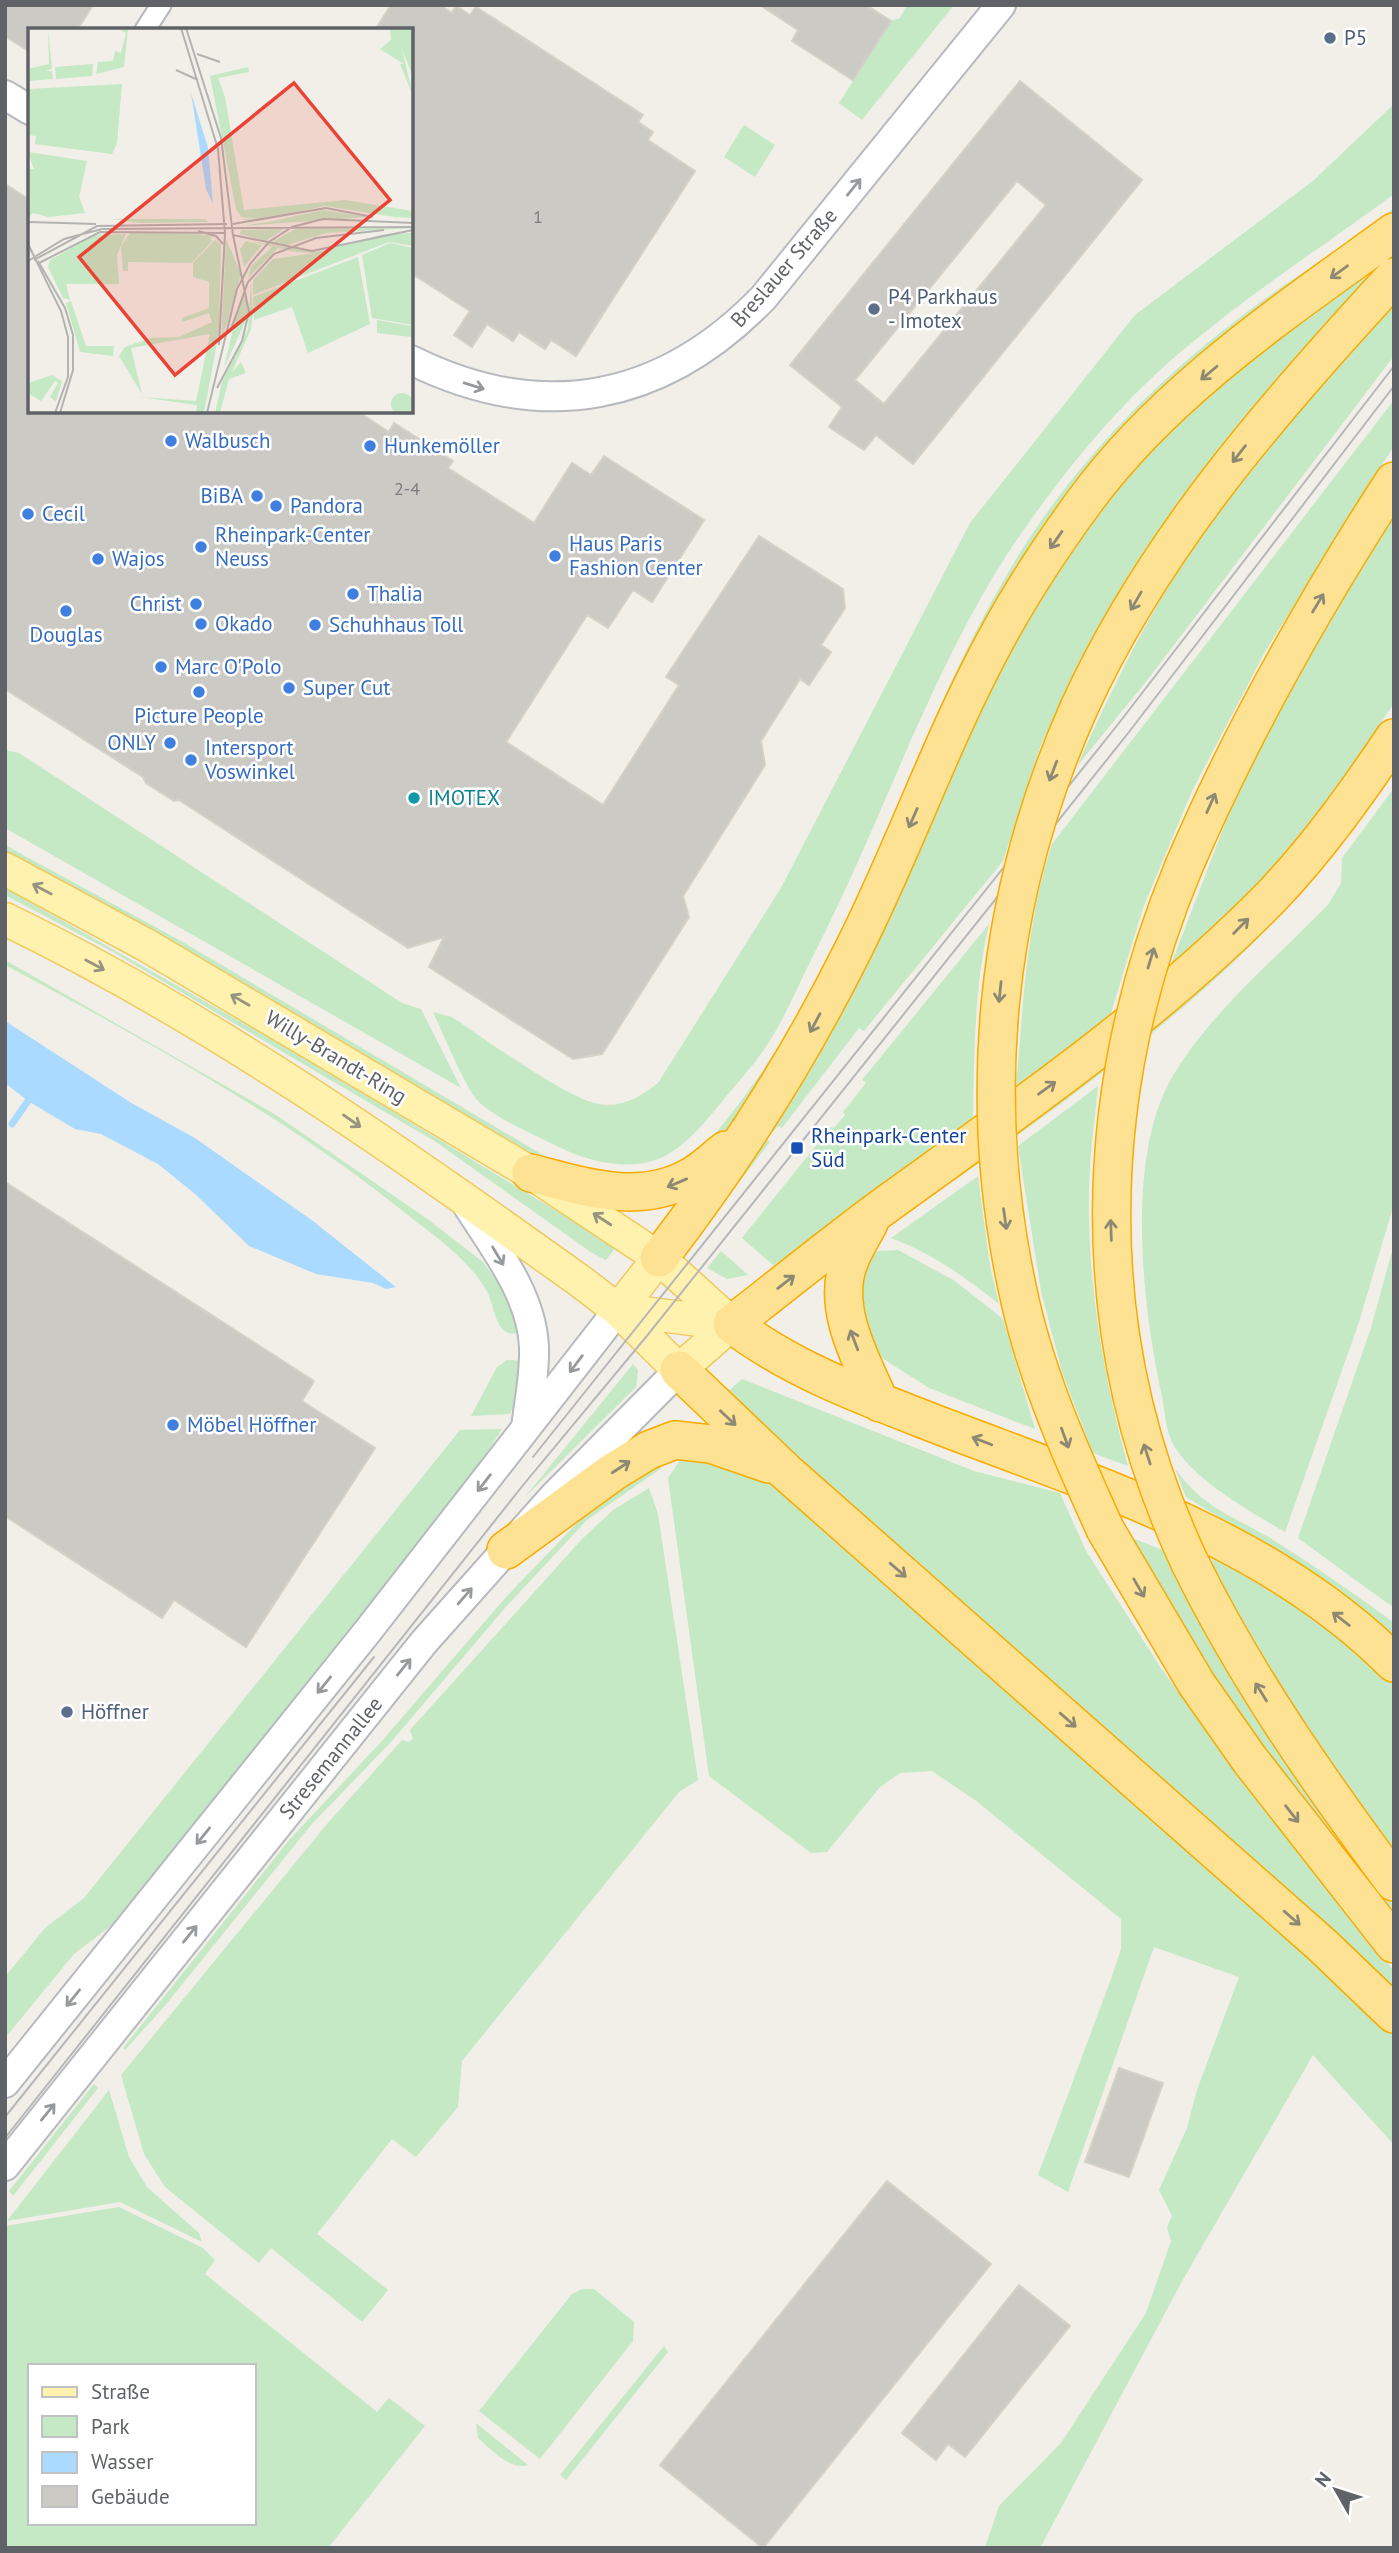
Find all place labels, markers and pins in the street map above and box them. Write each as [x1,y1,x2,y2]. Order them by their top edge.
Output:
place label: P5 [1344,24,1367,51]
marker: P5 [1322,30,1338,46]
place label: P4 Parkhaus - Imotex [888,283,997,334]
marker: P4 Parkhaus - Imotex [866,301,882,317]
place label: Walbusch [185,427,271,454]
place label: Hunkemöller [384,432,500,459]
marker: Walbusch [163,433,179,449]
marker: Hunkemöller [362,438,378,454]
place label: BiBA [201,482,244,509]
marker: BiBA [249,488,265,504]
place label: Pandora [290,492,363,519]
marker: Pandora [268,498,284,514]
place label: Cecil [42,500,85,527]
marker: Cecil [20,506,36,522]
place label: Rheinpark-Center Neuss [215,521,370,572]
place label: Haus Paris Fashion Center [569,530,703,581]
marker: Rheinpark-Center Neuss [193,539,209,555]
place label: Wajos [112,545,165,572]
marker: Haus Paris Fashion Center [547,548,563,564]
marker: Wajos [90,551,106,567]
place label: Thalia [367,580,423,607]
marker: Thalia [345,586,361,602]
place label: Christ [130,590,182,617]
marker: Christ [188,596,204,612]
marker: Douglas [58,603,74,619]
place label: Okado [215,610,272,637]
place label: Schuhhaus Toll [329,611,463,638]
marker: Okado [193,616,209,632]
marker: Schuhhaus Toll [307,617,323,633]
place label: Douglas [30,621,102,648]
place label: Marc O'Polo [175,653,281,680]
marker: Marc O'Polo [153,659,169,675]
place label: Super Cut [303,674,390,701]
marker: Super Cut [281,680,297,696]
marker: Picture People [191,684,207,700]
place label: Picture People [134,702,264,729]
place label: ONLY [107,729,156,756]
place label: Intersport Voswinkel [204,734,295,785]
marker: ONLY [162,735,178,751]
marker: Intersport Voswinkel [183,752,199,768]
place label: IMOTEX [428,784,500,811]
marker: IMOTEX [406,790,422,806]
place label: Rheinpark-Center Süd [811,1122,966,1173]
marker: Rheinpark-Center Süd [789,1140,805,1156]
place label: Möbel Höffner [187,1411,316,1438]
marker: Möbel Höffner [165,1417,181,1433]
place label: Höffner [81,1698,149,1725]
marker: Höffner [59,1704,75,1720]

